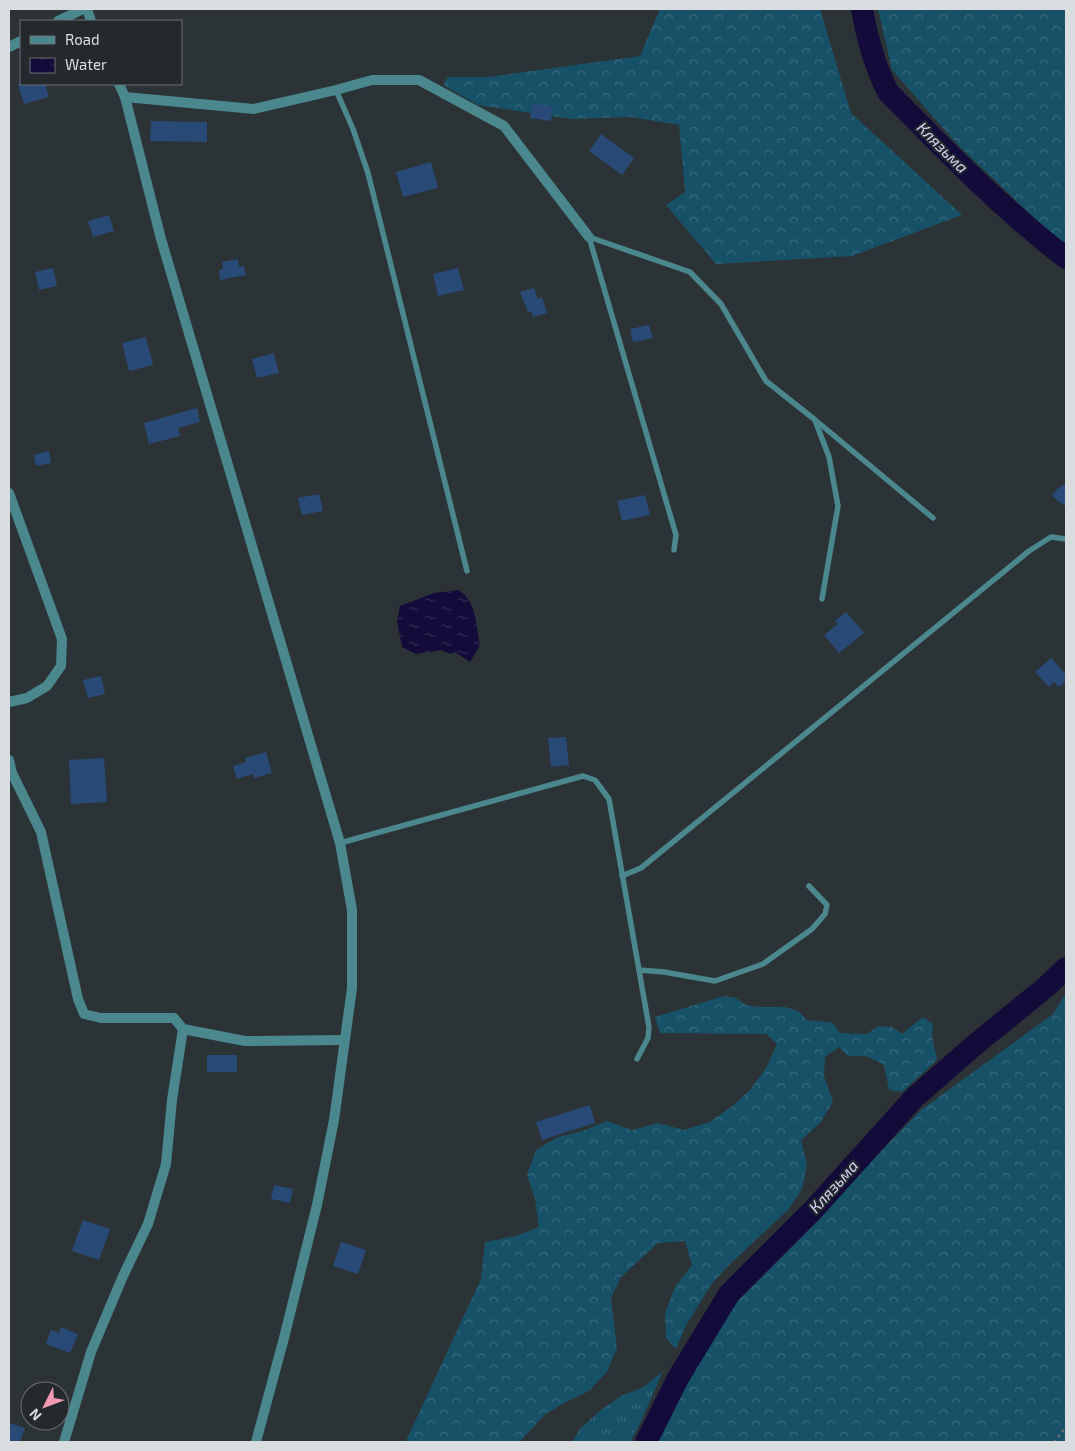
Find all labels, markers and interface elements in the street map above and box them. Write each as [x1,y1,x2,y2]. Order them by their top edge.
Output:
legend [20,20,182,85]
text: Road [65,30,100,48]
text: Water [65,55,107,73]
water label: Клязьма [914,118,972,176]
water label: Клязьма [804,1156,862,1216]
north arrow [20,1381,70,1431]
text: N [25,1406,45,1424]

